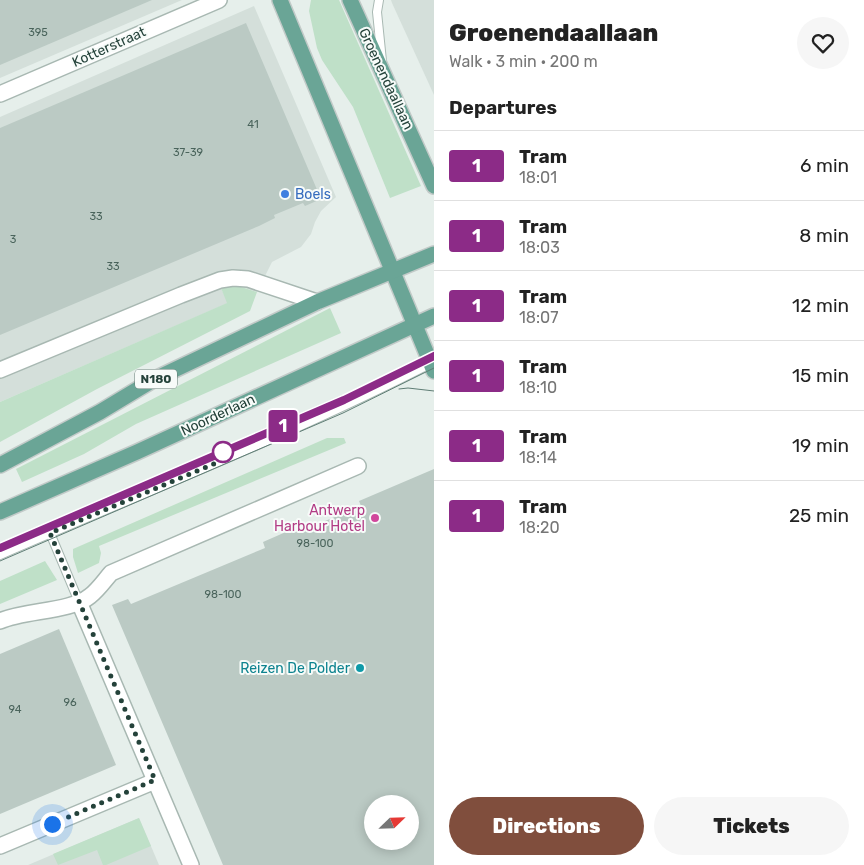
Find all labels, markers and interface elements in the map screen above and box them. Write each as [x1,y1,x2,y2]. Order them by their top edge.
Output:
button: heart [797,17,849,69]
text: Groenendaallaan [449,19,658,47]
street label: Kotterstraat [70,23,149,71]
house number: 395 [28,26,48,39]
street label: Groenendaallaan [355,26,417,132]
text: Walk · 3 min · 200 m [449,52,598,71]
text: Departures [449,96,557,119]
house number: 41 [247,118,259,131]
text: Tram [519,145,567,168]
house number: 37-39 [173,146,203,159]
text: 6 min [800,154,849,177]
text: 1 [472,155,481,177]
text: 18:01 [519,168,557,187]
place label: Boels [295,186,331,203]
marker: Boels [279,188,291,200]
house number: 33 [89,210,103,223]
text: Tram [519,215,567,238]
text: 8 min [799,224,849,247]
text: 1 [472,225,481,247]
house number: 3 [10,233,17,246]
text: 18:03 [519,238,560,257]
house number: 33 [106,260,120,273]
text: Tram [519,285,567,308]
text: 12 min [792,294,849,317]
text: 1 [472,295,481,317]
text: 18:07 [519,308,559,327]
text: Tram [519,355,567,378]
text: 15 min [792,364,849,387]
text: 1 [472,365,481,387]
road number: N180 [135,369,177,388]
text: 18:10 [519,378,557,397]
street label: Noorderlaan [178,390,258,440]
line badge: 1 [267,410,299,442]
text: 1 [279,415,287,437]
text: Tram [519,425,567,448]
text: 19 min [792,434,849,457]
text: 1 [472,435,481,457]
unlabelled marker [212,441,234,463]
text: 18:14 [519,448,557,467]
text: Tram [519,495,567,518]
place label: Antwerp Harbour Hotel [274,502,365,535]
text: 25 min [789,504,849,527]
text: 1 [472,505,481,527]
marker: Antwerp Harbour Hotel [369,512,381,524]
text: 18:20 [519,518,560,537]
house number: 98-100 [296,537,334,550]
house number: 98-100 [204,588,242,601]
place label: Reizen De Polder [240,660,351,677]
marker: Reizen De Polder [354,662,366,674]
house number: 96 [63,696,77,709]
house number: 94 [8,703,22,716]
north arrow [364,795,419,850]
map controls [364,795,419,850]
button: Directions [449,797,644,855]
button: Tickets [654,797,849,855]
your location [40,812,65,837]

